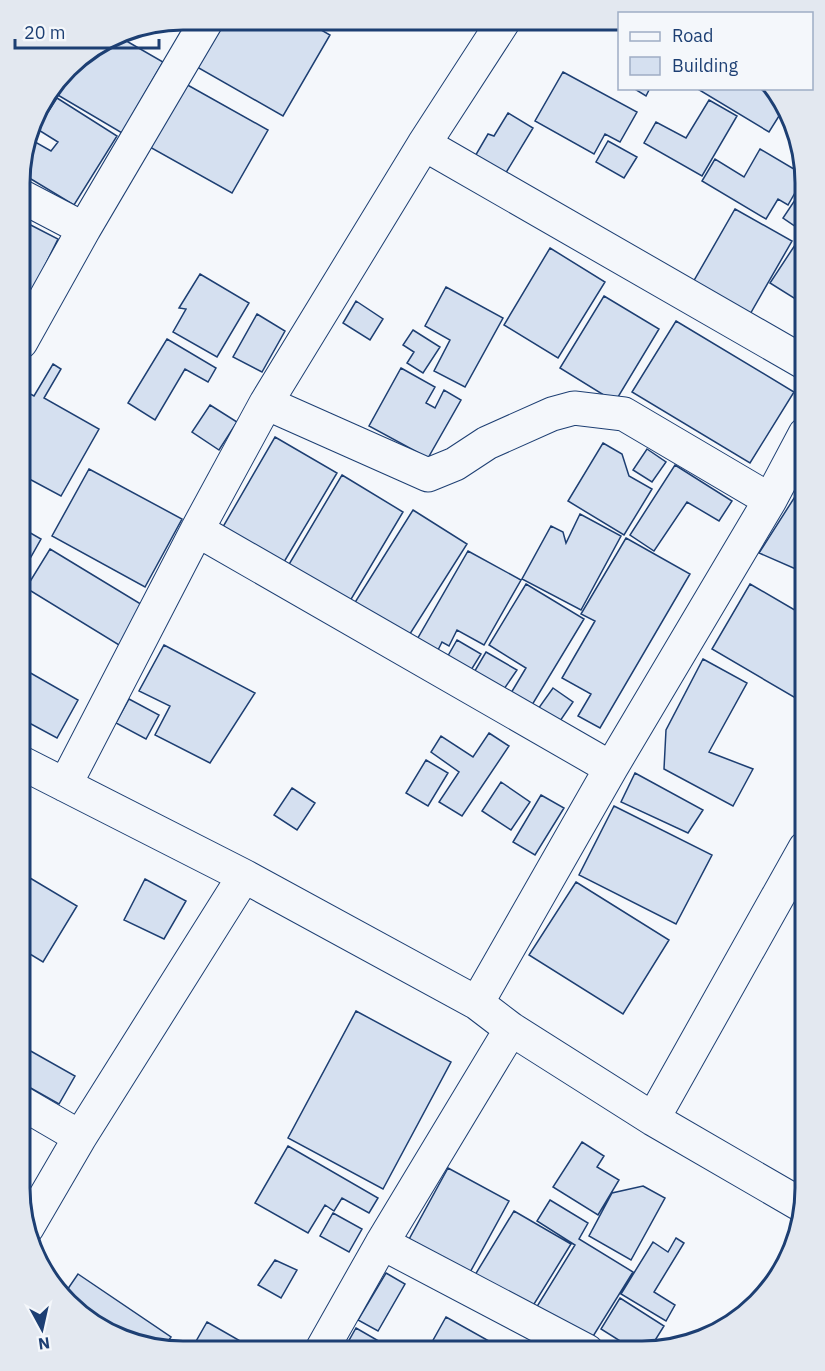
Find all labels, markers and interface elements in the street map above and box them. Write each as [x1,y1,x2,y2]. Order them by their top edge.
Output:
scale bar [15,12,159,50]
legend [618,12,813,90]
text: 20 m [24,21,66,44]
text: Road [672,24,713,47]
text: Building [672,54,739,77]
north arrow [12,1299,72,1359]
text: N [37,1333,51,1355]

